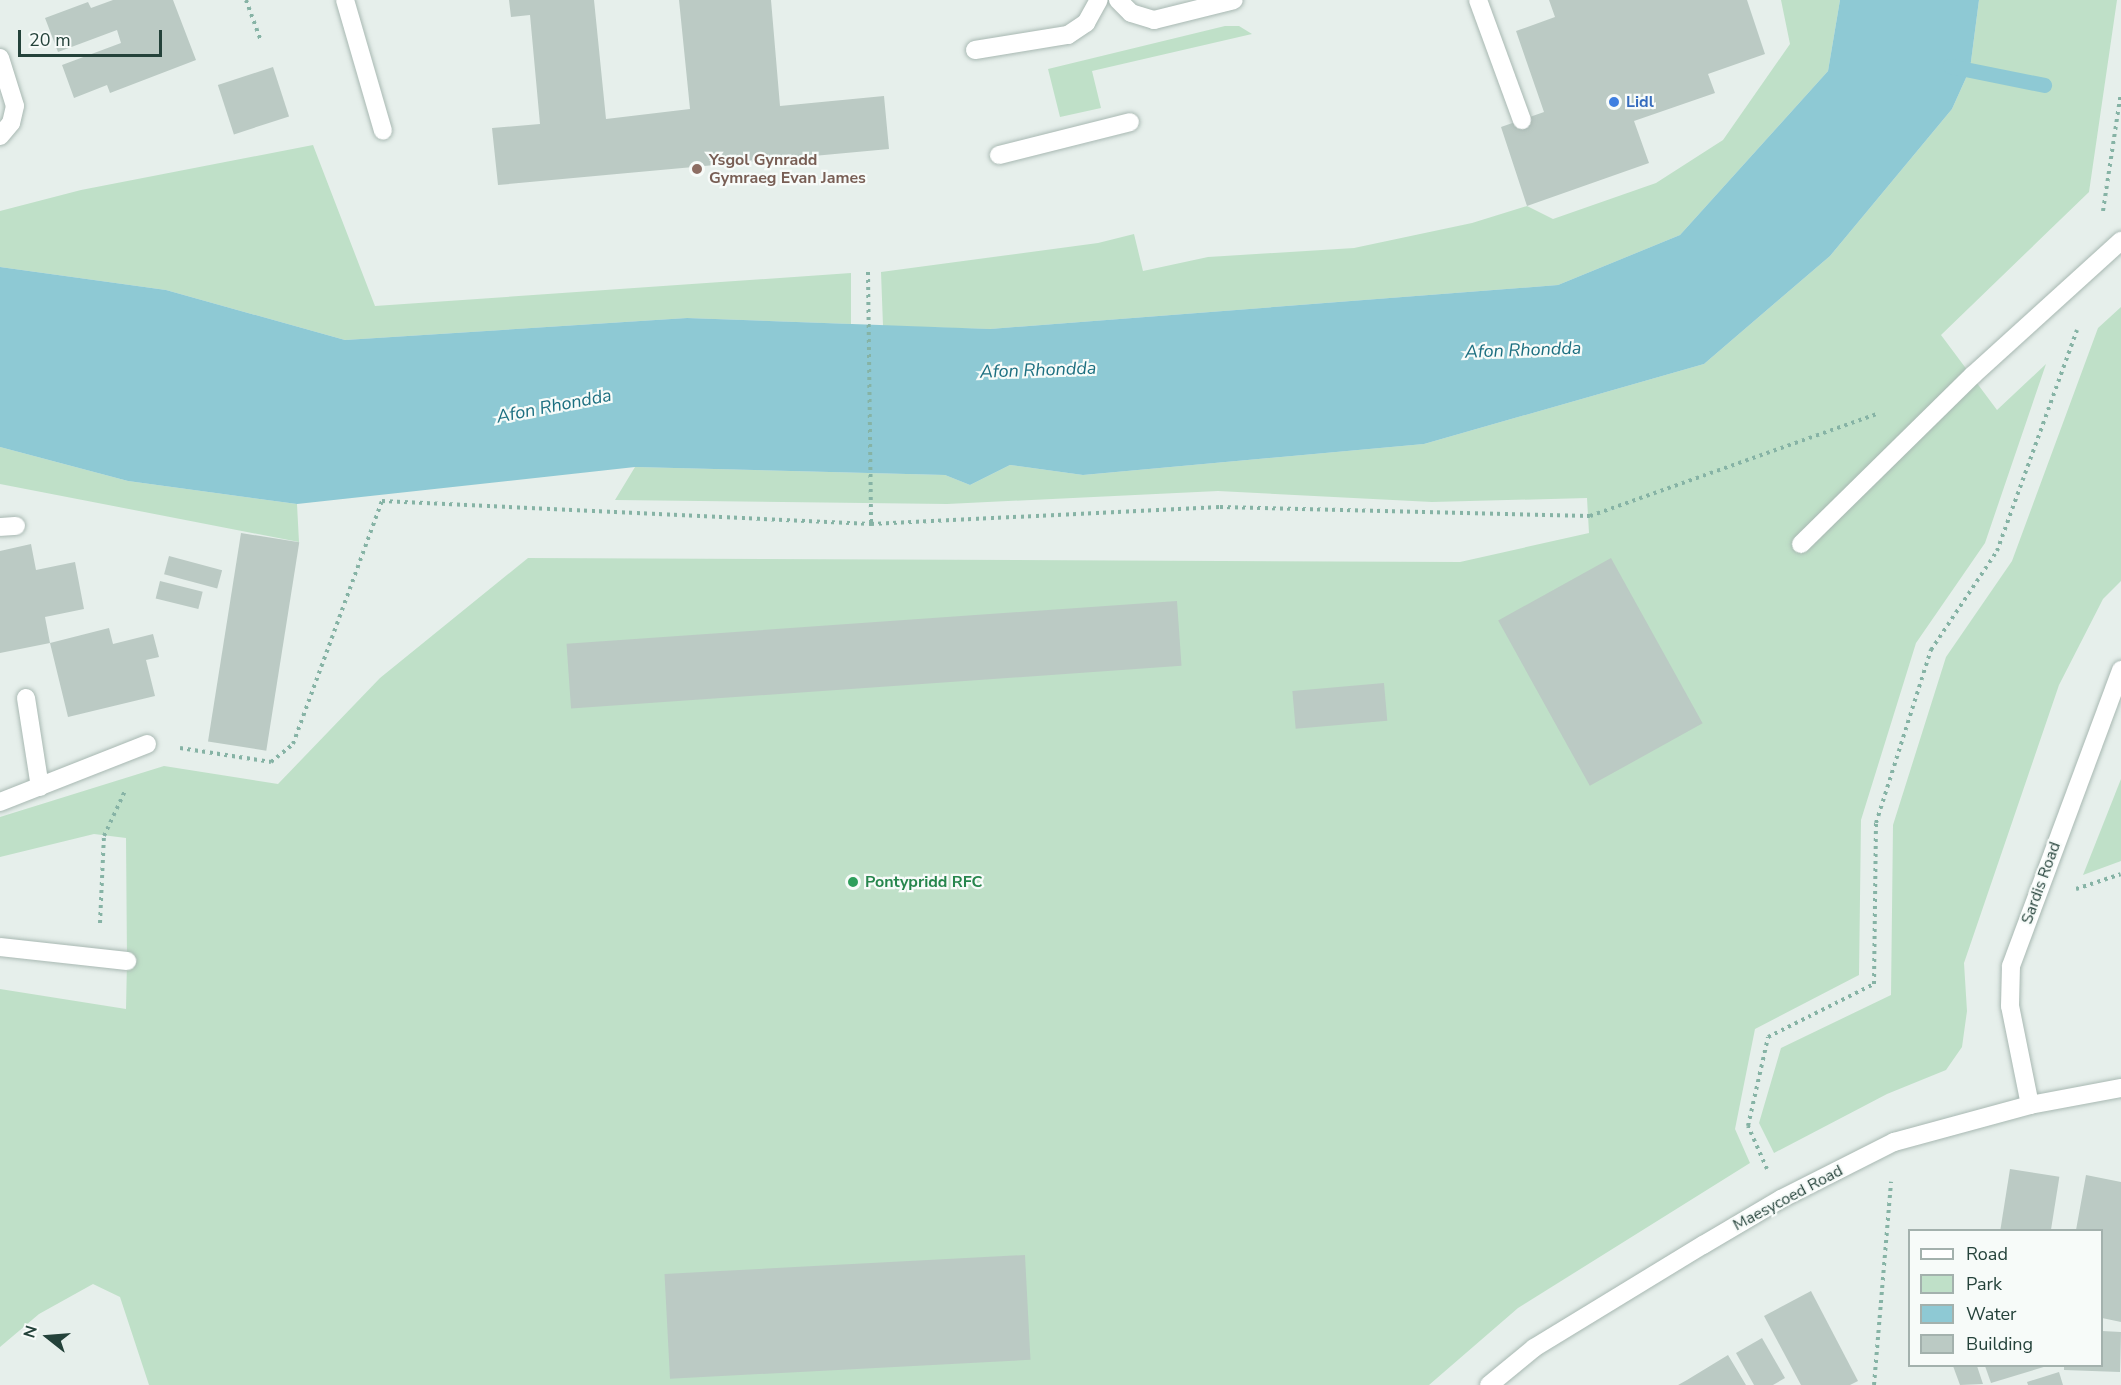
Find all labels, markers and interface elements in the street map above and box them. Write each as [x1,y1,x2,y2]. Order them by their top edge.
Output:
scale bar [21,18,165,56]
text: 20 m [29,28,71,52]
place label: Lidl [1626,92,1654,112]
marker: Lidl [1607,95,1621,109]
place label: Ysgol Gynradd Gymraeg Evan James [709,150,866,188]
marker: Ysgol Gynradd Gymraeg Evan James [690,162,704,176]
water label: Afon Rhondda [1464,337,1582,363]
water label: Afon Rhondda [979,357,1097,383]
water label: Afon Rhondda [495,384,613,428]
street label: Sardis Road [2017,839,2065,927]
place label: Pontypridd RFC [865,872,982,892]
marker: Pontypridd RFC [846,875,860,889]
street label: Maesycoed Road [1730,1161,1846,1235]
legend [1908,1229,2103,1367]
text: Road [1966,1242,2008,1266]
text: Park [1966,1272,2002,1296]
text: Water [1966,1302,2017,1326]
north arrow [18,1307,78,1367]
text: N [19,1323,43,1341]
text: Building [1966,1332,2033,1356]

